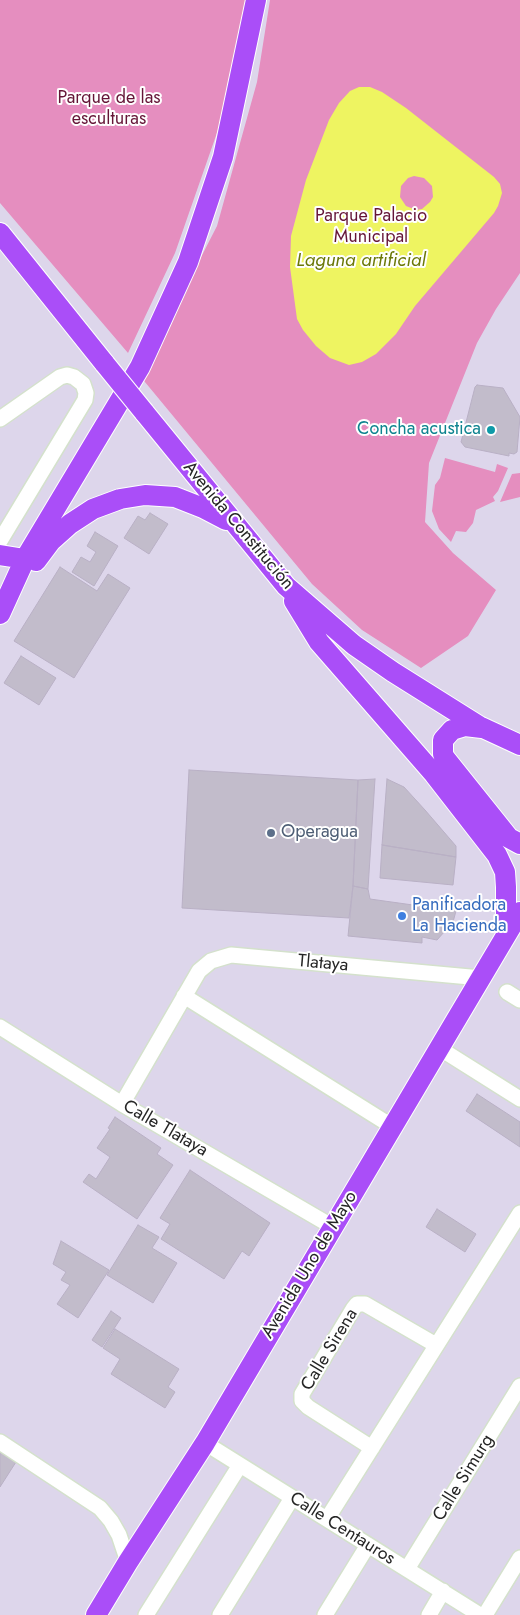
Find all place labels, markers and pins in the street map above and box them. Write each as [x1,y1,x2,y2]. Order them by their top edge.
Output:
place label: Concha acustica [357,419,481,441]
marker: Concha acustica [485,424,497,436]
place label: Operagua [281,822,358,844]
marker: Operagua [265,827,277,839]
place label: Panificadora La Hacienda [412,895,507,938]
marker: Panificadora La Hacienda [396,910,408,922]

